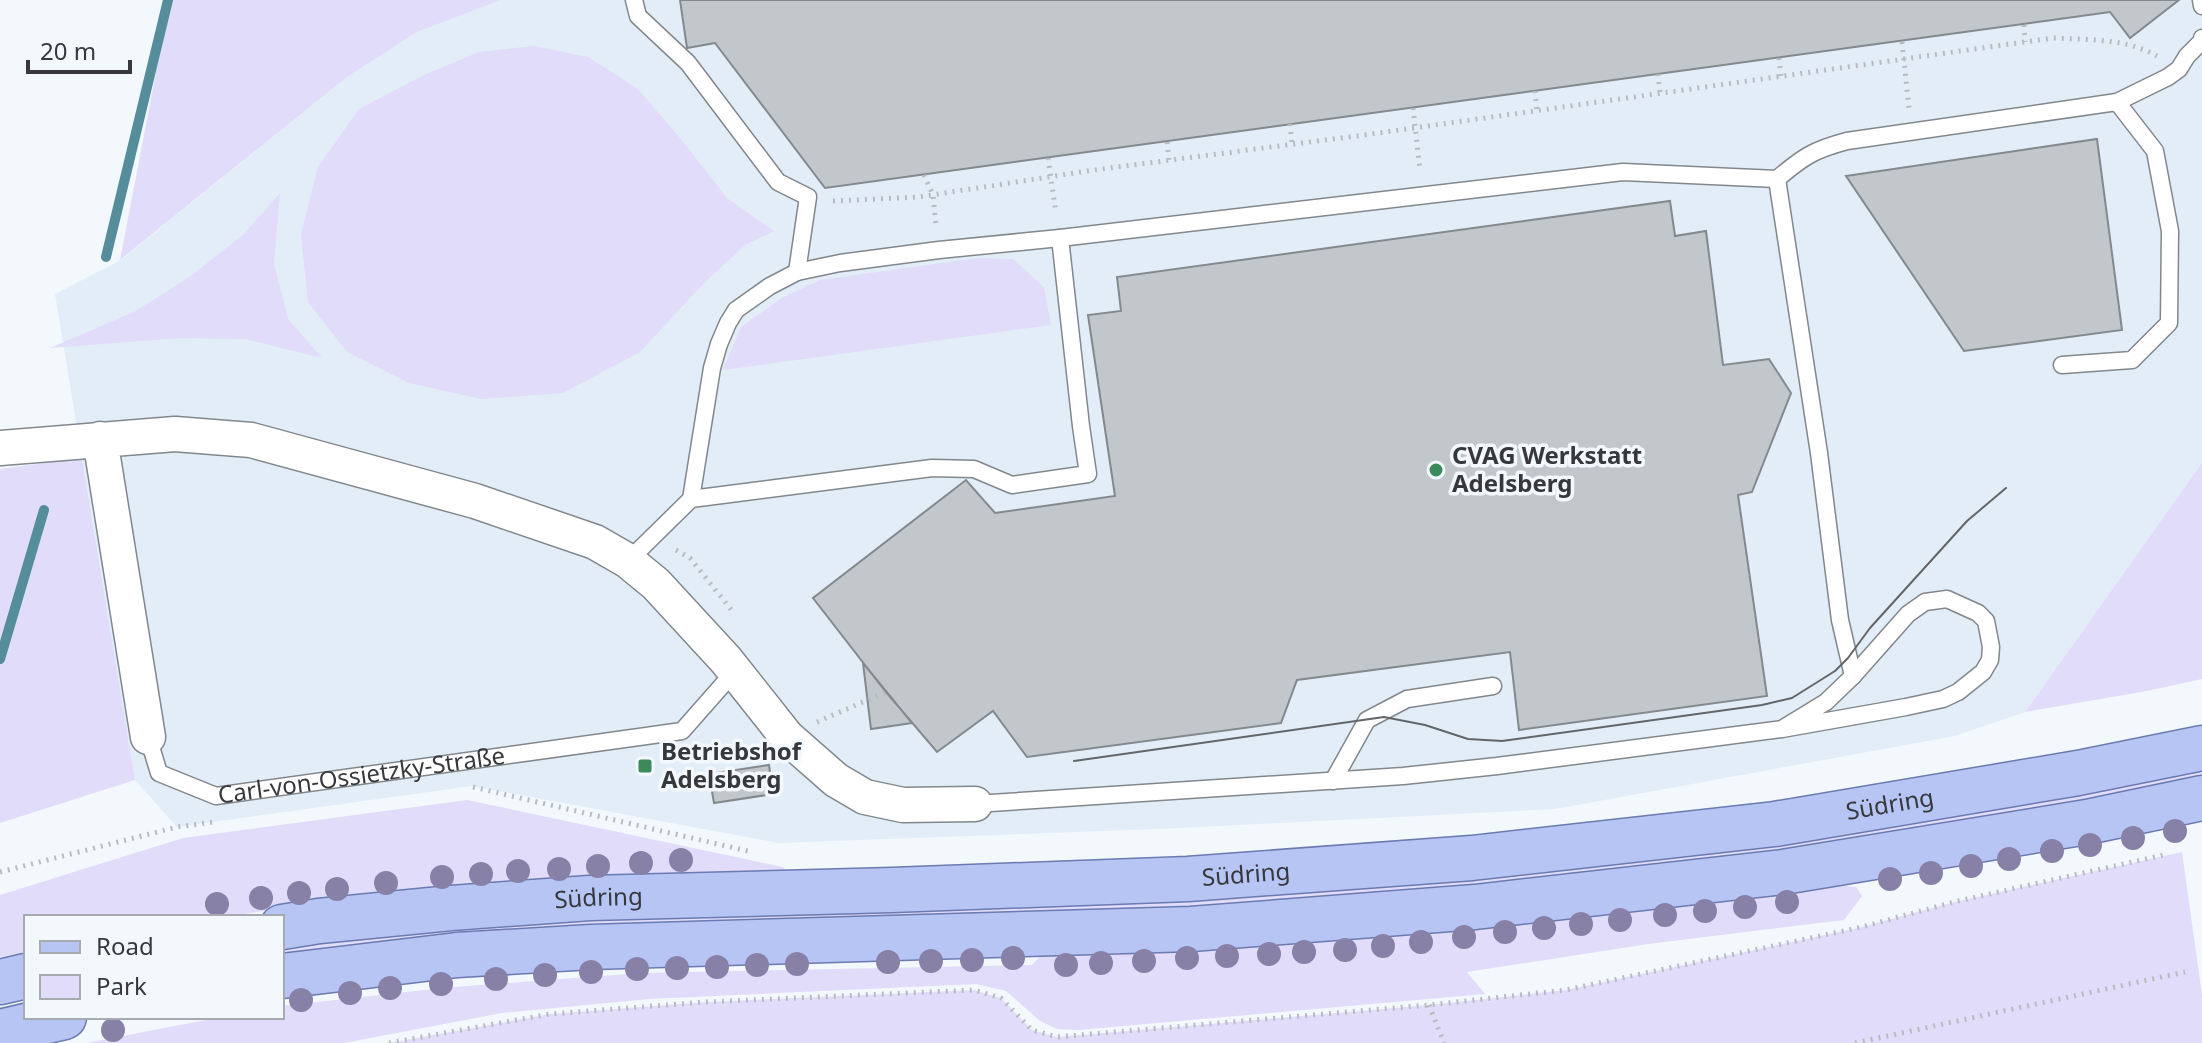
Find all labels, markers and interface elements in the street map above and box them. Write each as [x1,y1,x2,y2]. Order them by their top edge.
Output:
scale bar [28,24,130,74]
text: 20 m [40,34,96,67]
place label: CVAG Werkstatt Adelsberg [1452,438,1642,499]
marker: CVAG Werkstatt Adelsberg [1427,461,1445,479]
place label: Betriebshof Adelsberg [661,734,803,795]
street label: Carl-von-Ossietzky-Straße [216,738,507,811]
marker: Betriebshof Adelsberg [636,757,654,775]
street label: Südring [1843,780,1936,827]
street label: Südring [1201,853,1291,893]
street label: Südring [553,879,643,916]
legend [24,915,284,1019]
text: Road [96,929,154,962]
text: Park [96,969,147,1002]

